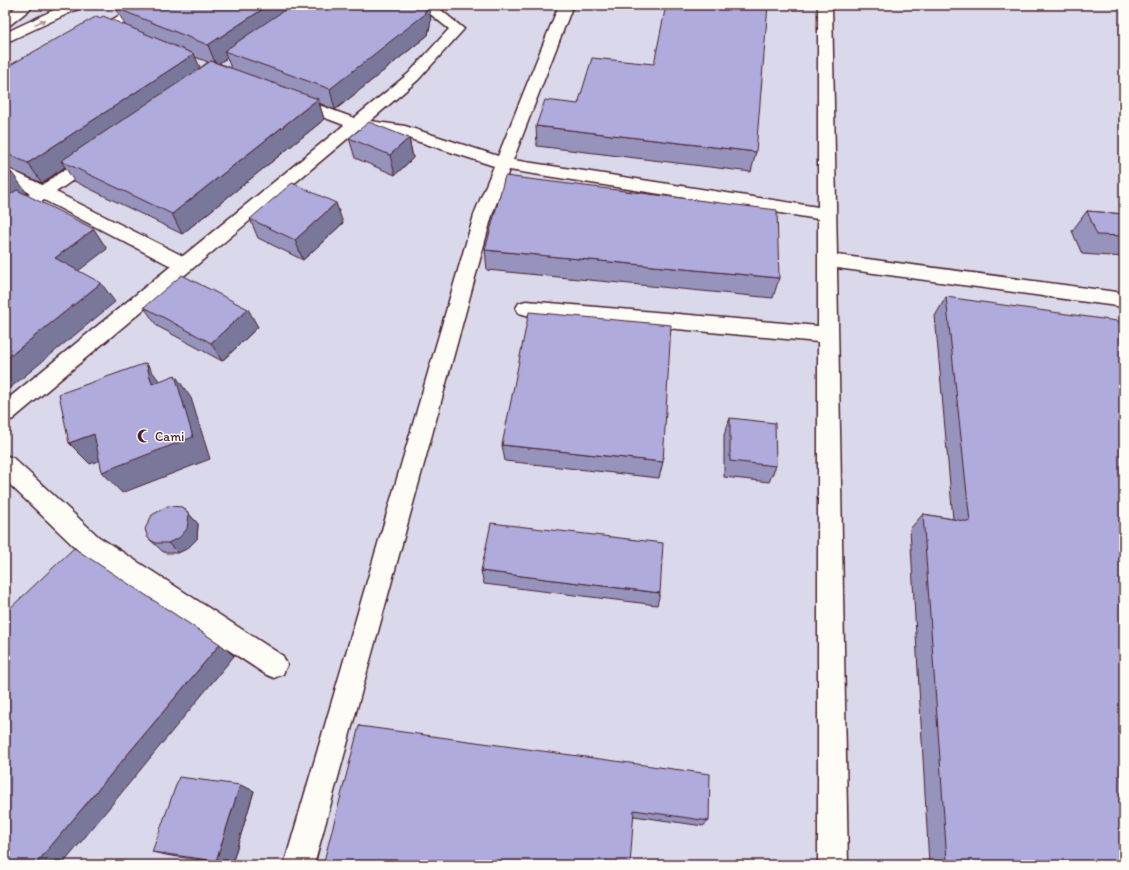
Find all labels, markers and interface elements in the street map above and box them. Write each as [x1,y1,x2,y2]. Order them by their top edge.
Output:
one-way arrow [34,18,46,24]
mosque icon: Cami [136,428,152,444]
place label: Cami [155,429,184,444]

